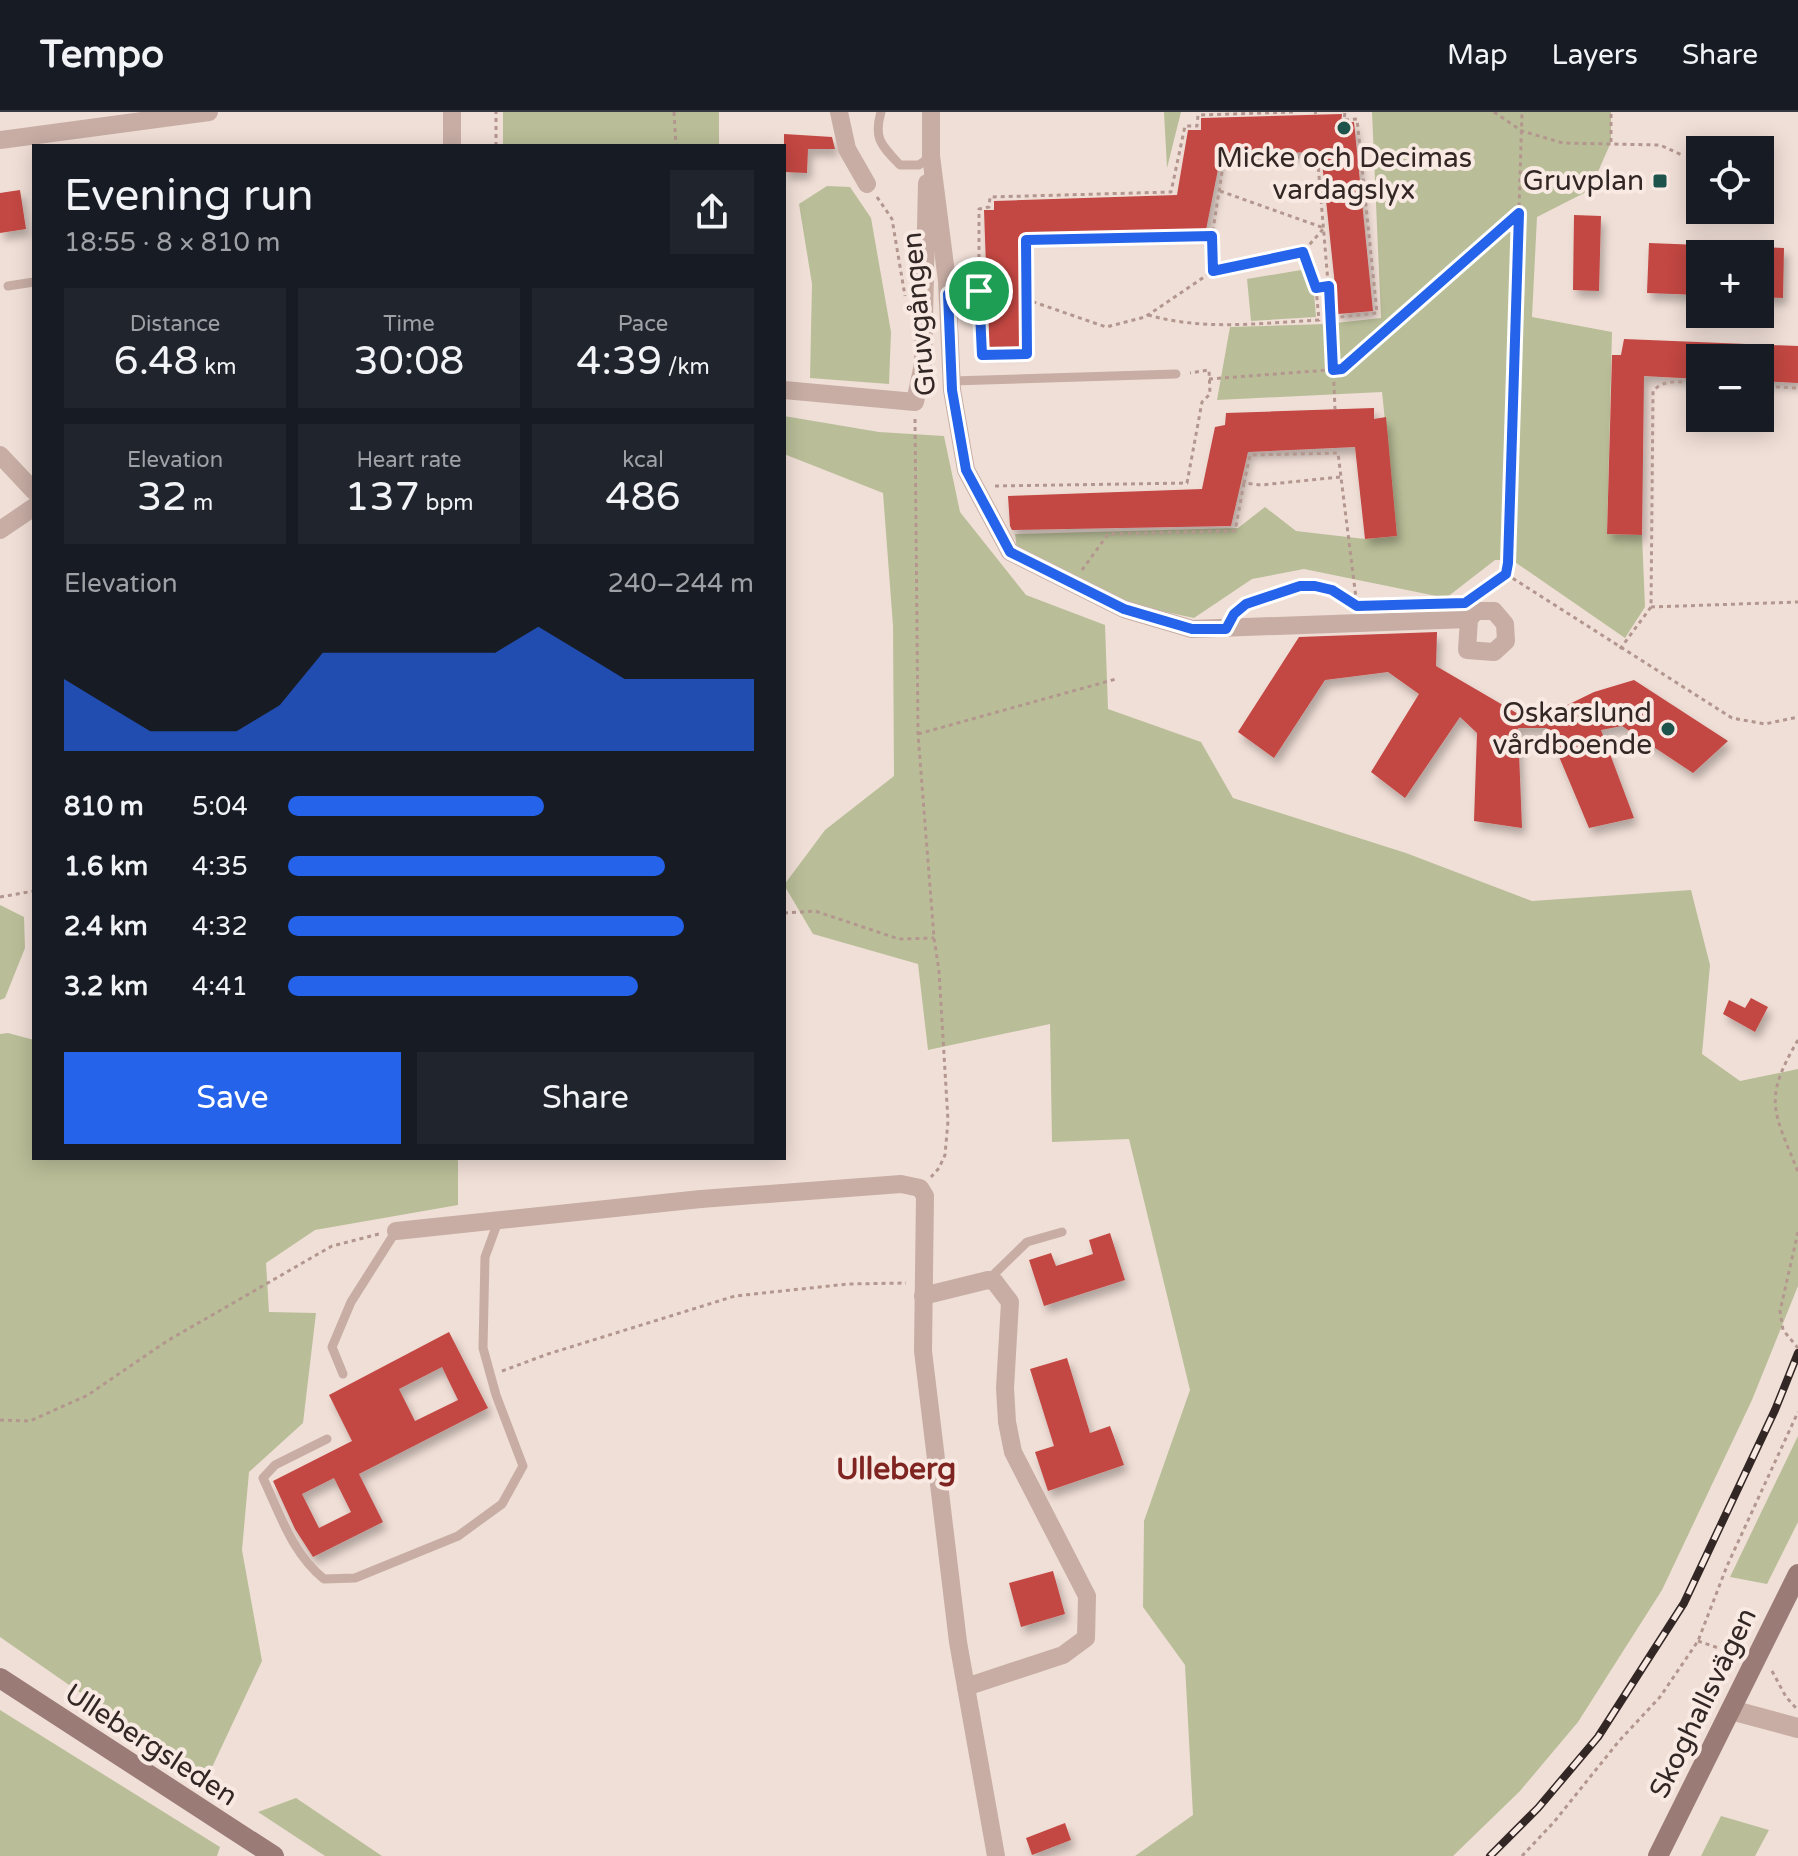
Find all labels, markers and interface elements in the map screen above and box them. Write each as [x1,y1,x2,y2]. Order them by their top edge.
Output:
text: Tempo [40,32,164,78]
text: Map [1447,38,1508,72]
text: Layers [1552,38,1638,72]
text: Share [1682,38,1758,72]
marker: Micke och Decimas vardagslyx [1335,119,1353,137]
map controls [1686,136,1774,432]
button: locate [1686,136,1774,224]
place label: Micke och Decimas vardagslyx [1216,141,1472,207]
place label: Gruvplan [1523,164,1644,198]
text: Evening run [64,170,313,223]
button: share [670,170,754,254]
marker: Gruvplan [1651,172,1669,190]
text: 18:55 · 8 × 810 m [64,227,280,258]
street label: Gruvgången [895,231,943,397]
button: + [1686,240,1774,328]
pin [945,257,1013,325]
icon: arrive [957,269,1001,313]
text: Distance [130,311,220,337]
text: Time [383,311,435,337]
text: Pace [618,311,668,337]
text: 6.48 [114,337,199,385]
text: 30:08 [354,337,464,385]
text: 4:39 [576,337,662,385]
button: − [1686,344,1774,432]
text: km [199,354,236,380]
text: /km [662,354,710,380]
text: Elevation [127,447,223,473]
text: Heart rate [357,447,461,473]
text: kcal [622,447,664,473]
text: 32 [137,473,187,521]
text: 137 [344,473,420,521]
text: 486 [605,473,681,521]
text: m [187,490,213,516]
text: bpm [420,490,474,516]
text: Elevation [64,568,178,599]
text: 240–244 m [608,568,754,599]
place label: Oskarslund vårdboende [1493,696,1652,762]
marker: Oskarslund vårdboende [1659,720,1677,738]
text: 810 m [64,791,144,822]
text: 5:04 [192,791,248,822]
text: 1.6 km [64,851,148,882]
text: 4:35 [192,851,248,882]
text: 2.4 km [64,911,148,942]
text: 4:32 [192,911,248,942]
text: 3.2 km [64,971,148,1002]
text: 4:41 [192,971,248,1002]
button: Save [64,1052,401,1144]
button: Share [417,1052,754,1144]
district label: Ulleberg [836,1451,956,1488]
street label: Skoghallsvägen [1642,1602,1764,1804]
street label: Ullebergsleden [58,1677,244,1813]

